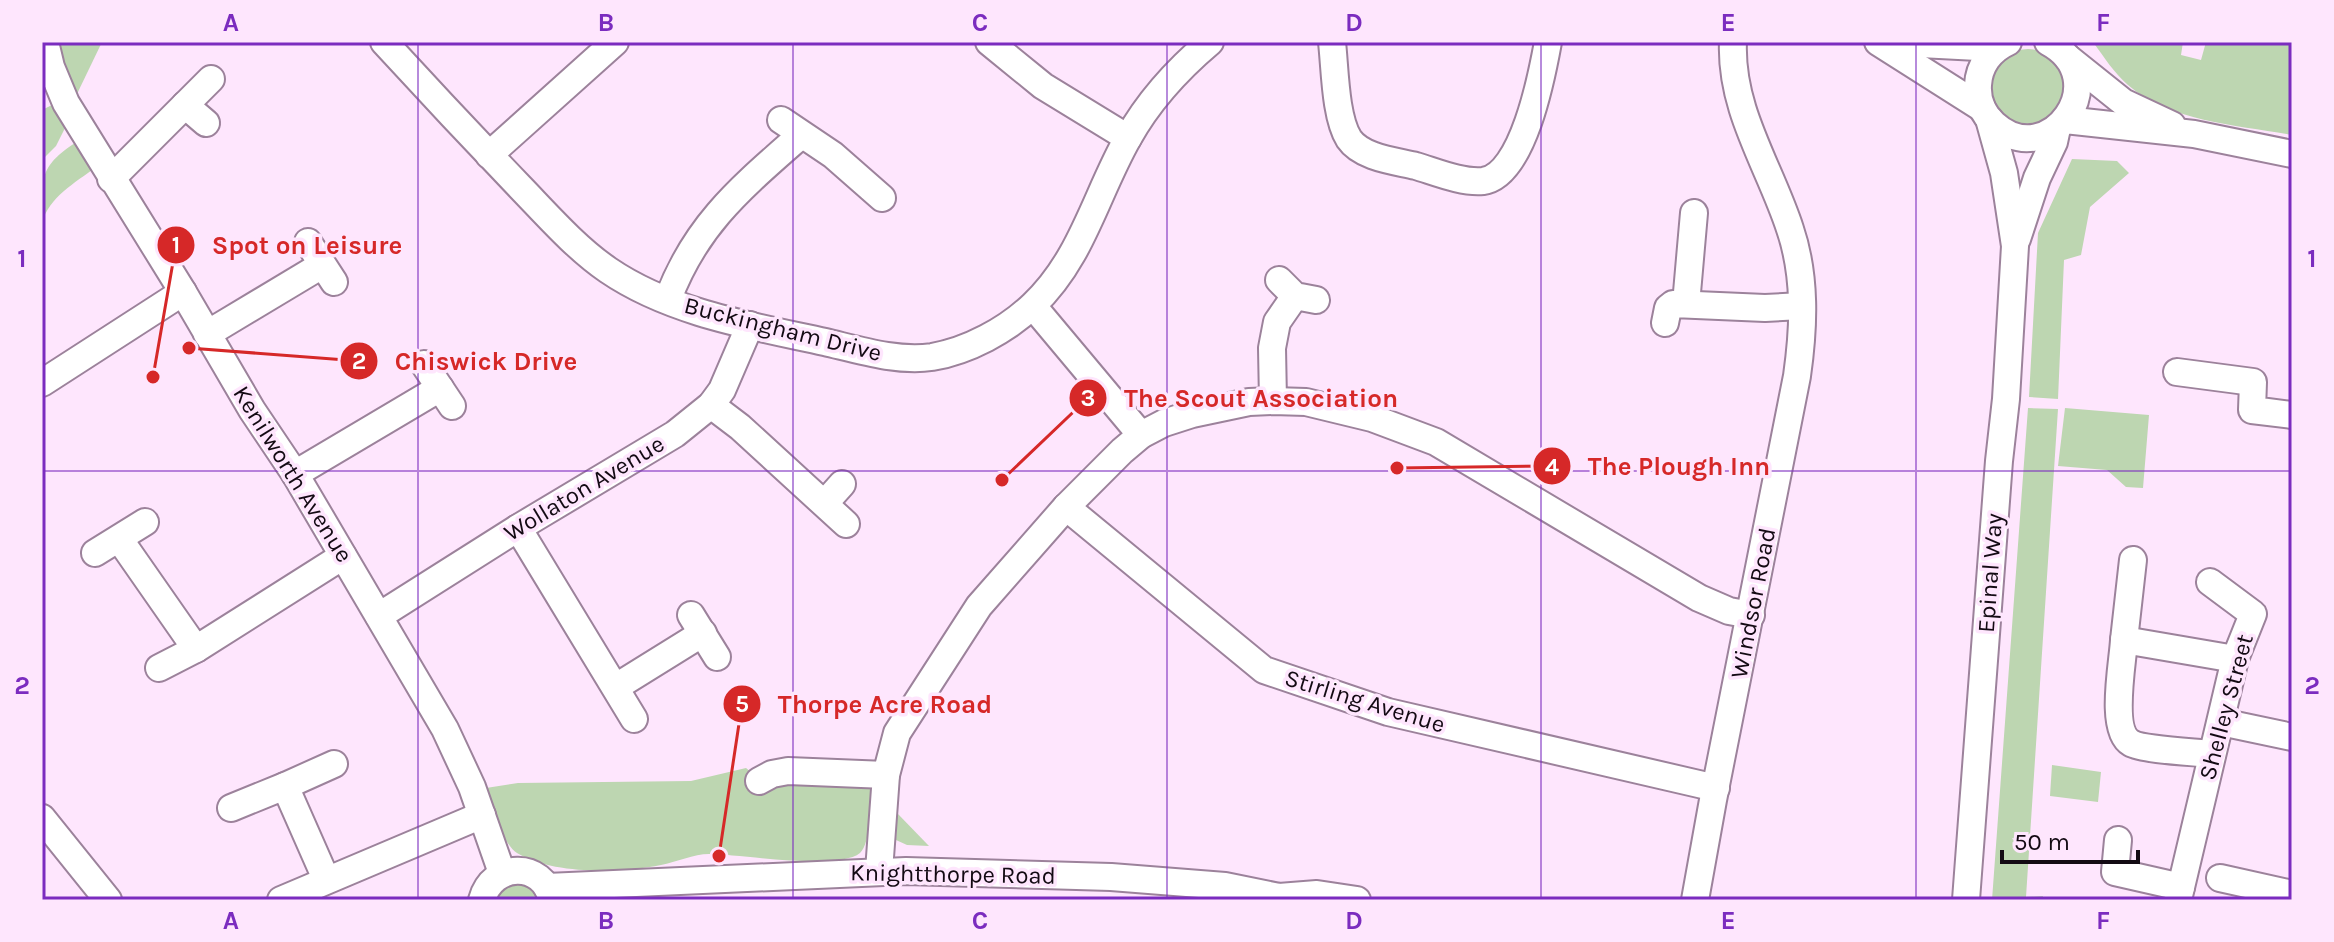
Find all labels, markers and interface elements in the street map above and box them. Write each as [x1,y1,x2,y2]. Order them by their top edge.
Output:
text: A [223,7,239,38]
text: B [598,7,614,38]
text: C [972,7,988,38]
text: D [1345,7,1363,38]
text: E [1720,7,1736,38]
text: F [2096,7,2110,38]
callout: Spot on Leisure [156,220,418,270]
text: Spot on Leisure [212,230,402,261]
text: 1 [172,231,180,259]
text: 1 [17,243,27,274]
text: 1 [2307,243,2317,274]
street label: Buckingham Drive [681,291,885,367]
callout: Chiswick Drive [339,336,594,386]
text: Chiswick Drive [395,346,577,377]
text: 2 [352,347,366,375]
callout: The Scout Association [1068,373,1414,423]
street label: Kenilworth Avenue [227,381,359,567]
text: The Scout Association [1124,383,1398,414]
text: 3 [1081,384,1095,412]
street label: Wollaton Avenue [499,429,669,547]
callout: The Plough Inn [1532,441,1787,491]
text: The Plough Inn [1588,451,1770,482]
text: 4 [1545,453,1559,481]
street label: Epinal Way [1972,512,2008,634]
street label: Windsor Road [1725,525,1781,681]
street label: Shelley Street [2193,631,2259,783]
street label: Stirling Avenue [1282,663,1448,739]
text: 2 [14,670,30,701]
text: 2 [2304,670,2320,701]
callout: Thorpe Acre Road [722,679,1008,729]
text: Thorpe Acre Road [778,689,992,720]
text: 5 [735,690,749,718]
scale bar [2002,814,2138,864]
text: 50 m [2014,828,2070,856]
street label: Knightthorpe Road [850,858,1056,890]
text: A [223,905,239,936]
text: B [598,905,614,936]
text: C [972,905,988,936]
text: D [1345,905,1363,936]
text: E [1720,905,1736,936]
text: F [2096,905,2110,936]

